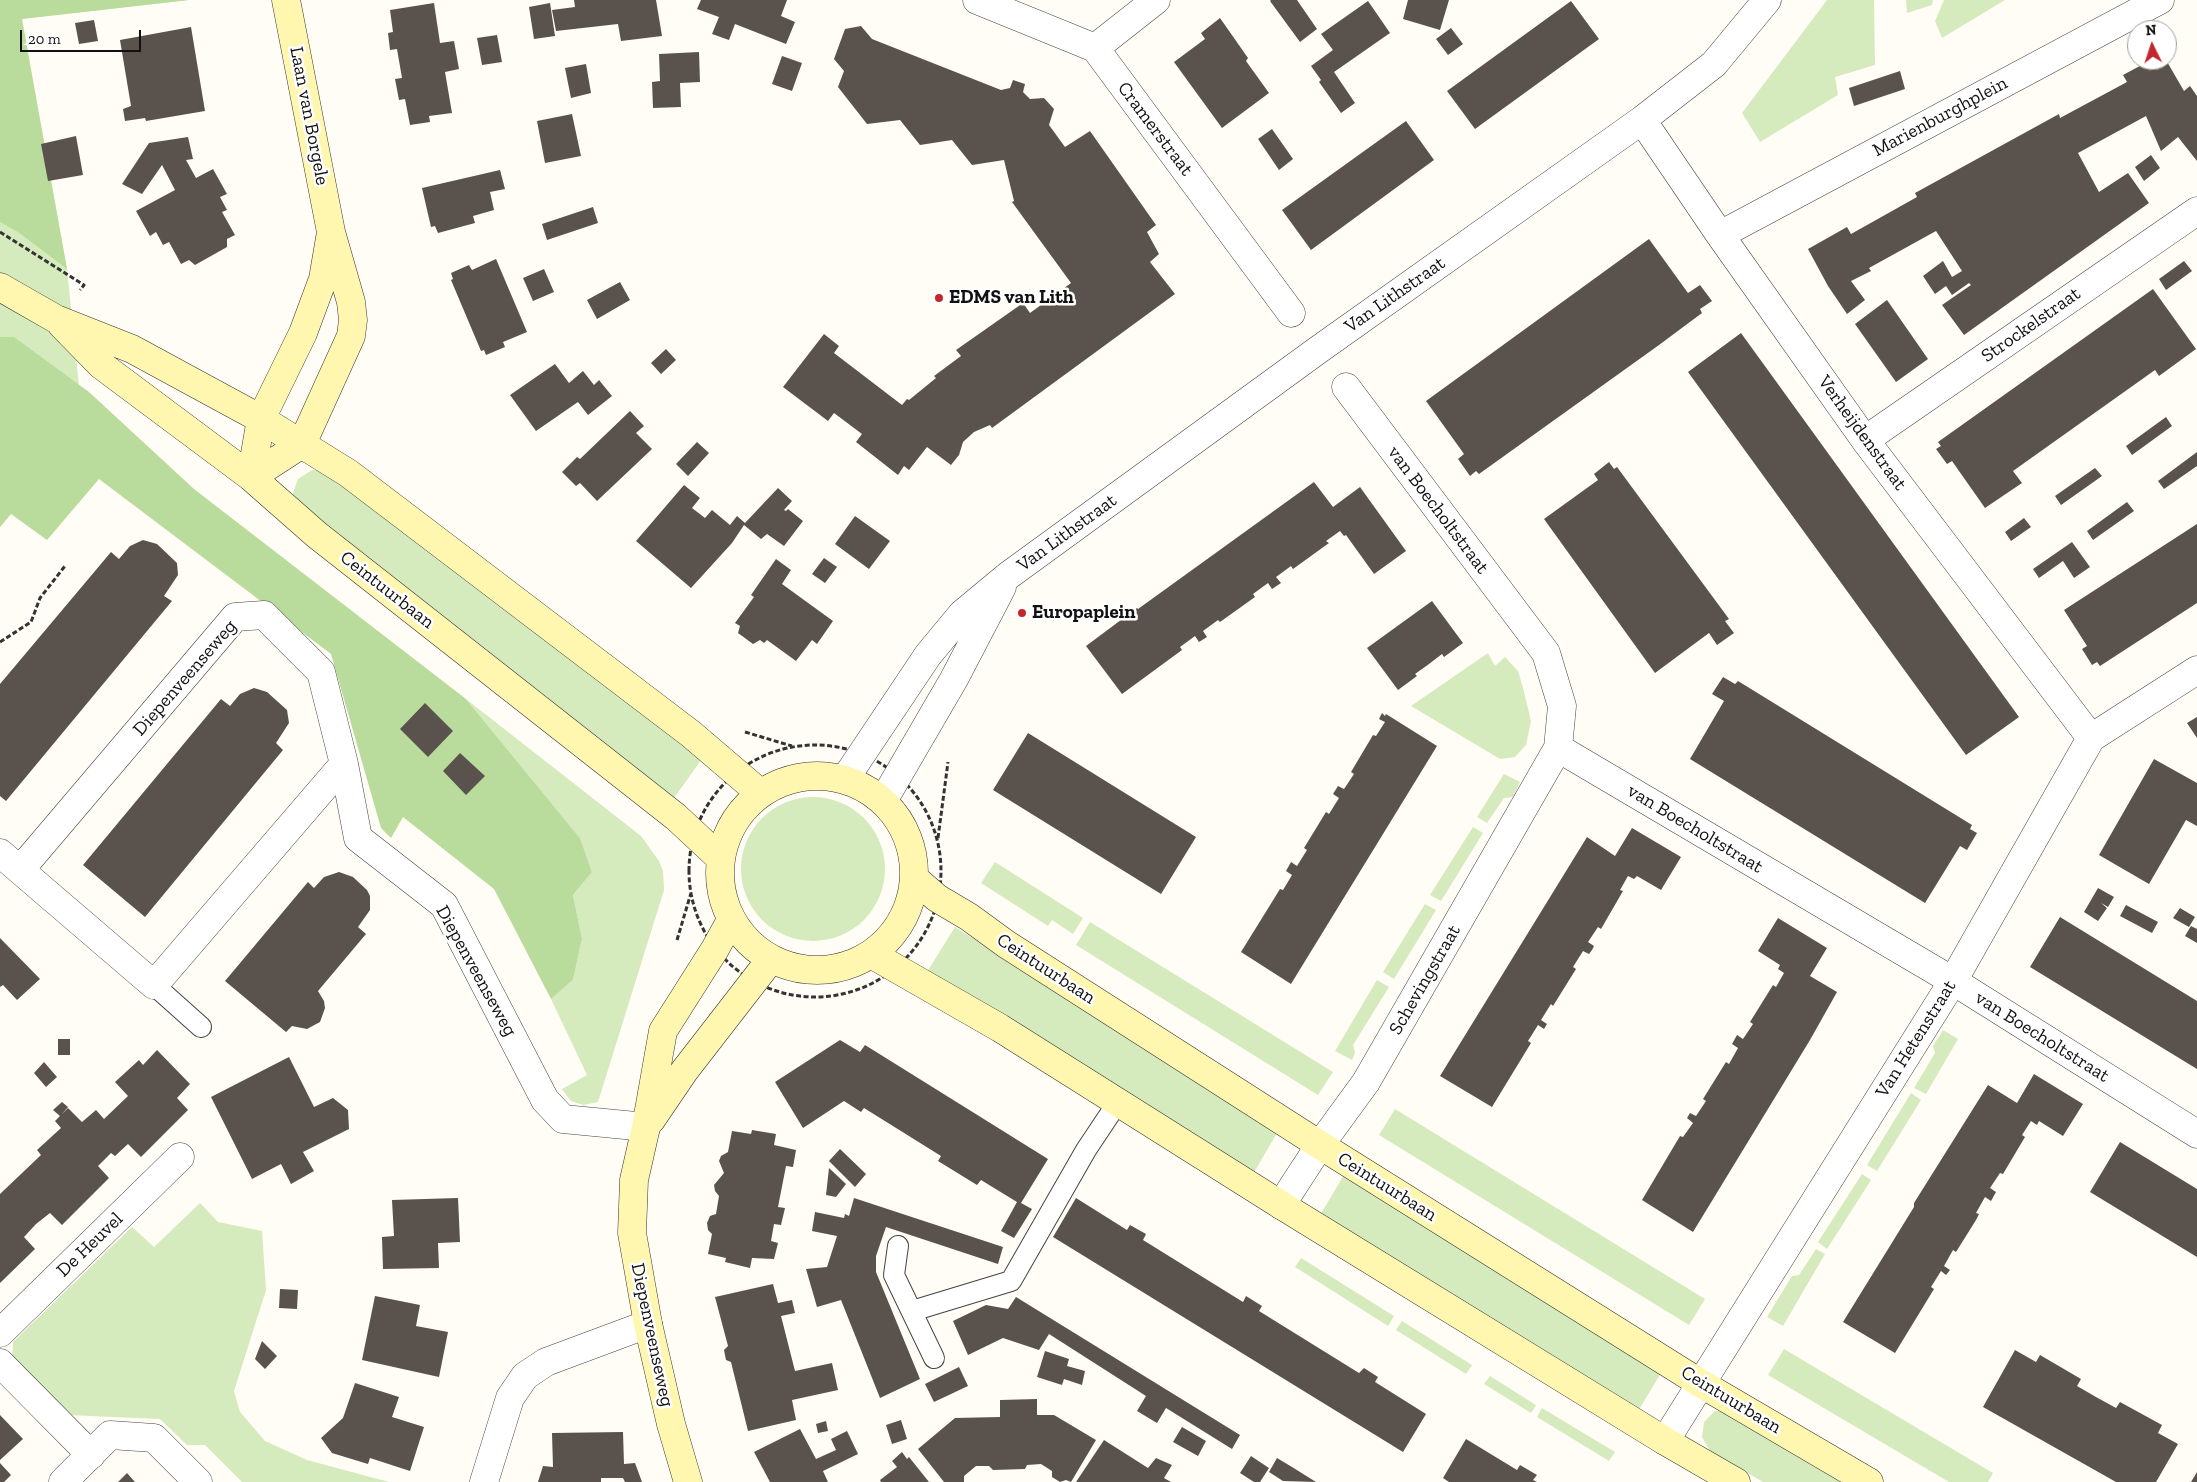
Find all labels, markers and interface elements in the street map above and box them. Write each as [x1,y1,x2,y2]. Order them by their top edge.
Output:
scale bar [22,20,144,52]
north arrow [2127,20,2177,70]
text: N [2145,22,2157,39]
text: 20 m [28,30,61,48]
street label: Laan van Borgele [284,45,334,187]
street label: Marienburghplein [1869,72,2011,162]
street label: Cramerstraat [1112,78,1198,180]
street label: Van Lithstraat [1340,252,1450,338]
street label: Strockelstraat [1977,282,2085,368]
place label: EDMS van Lith [949,287,1074,309]
marker: EDMS van Lith [933,292,945,304]
street label: Verheijdenstraat [1813,371,1911,495]
street label: van Boecholtstraat [1382,442,1494,578]
street label: Van Lithstraat [1013,489,1121,577]
street label: Ceintuurbaan [335,546,439,634]
place label: Europaplein [1032,602,1136,624]
marker: Europaplein [1016,607,1028,619]
street label: Diepenveenseweg [128,615,242,741]
street label: van Boecholtstraat [1623,780,1767,878]
street label: Diepenveenseweg [431,901,521,1041]
street label: Schevingstraat [1384,921,1466,1039]
street label: Ceintuurbaan [992,929,1100,1009]
street label: Van Hetenstraat [1871,976,1961,1102]
street label: van Boecholtstraat [1971,986,2113,1088]
street label: Ceintuurbaan [1333,1147,1441,1227]
street label: De Heuvel [52,1208,128,1282]
street label: Diepenveenseweg [626,1261,678,1409]
street label: Ceintuurbaan [1677,1361,1785,1439]

